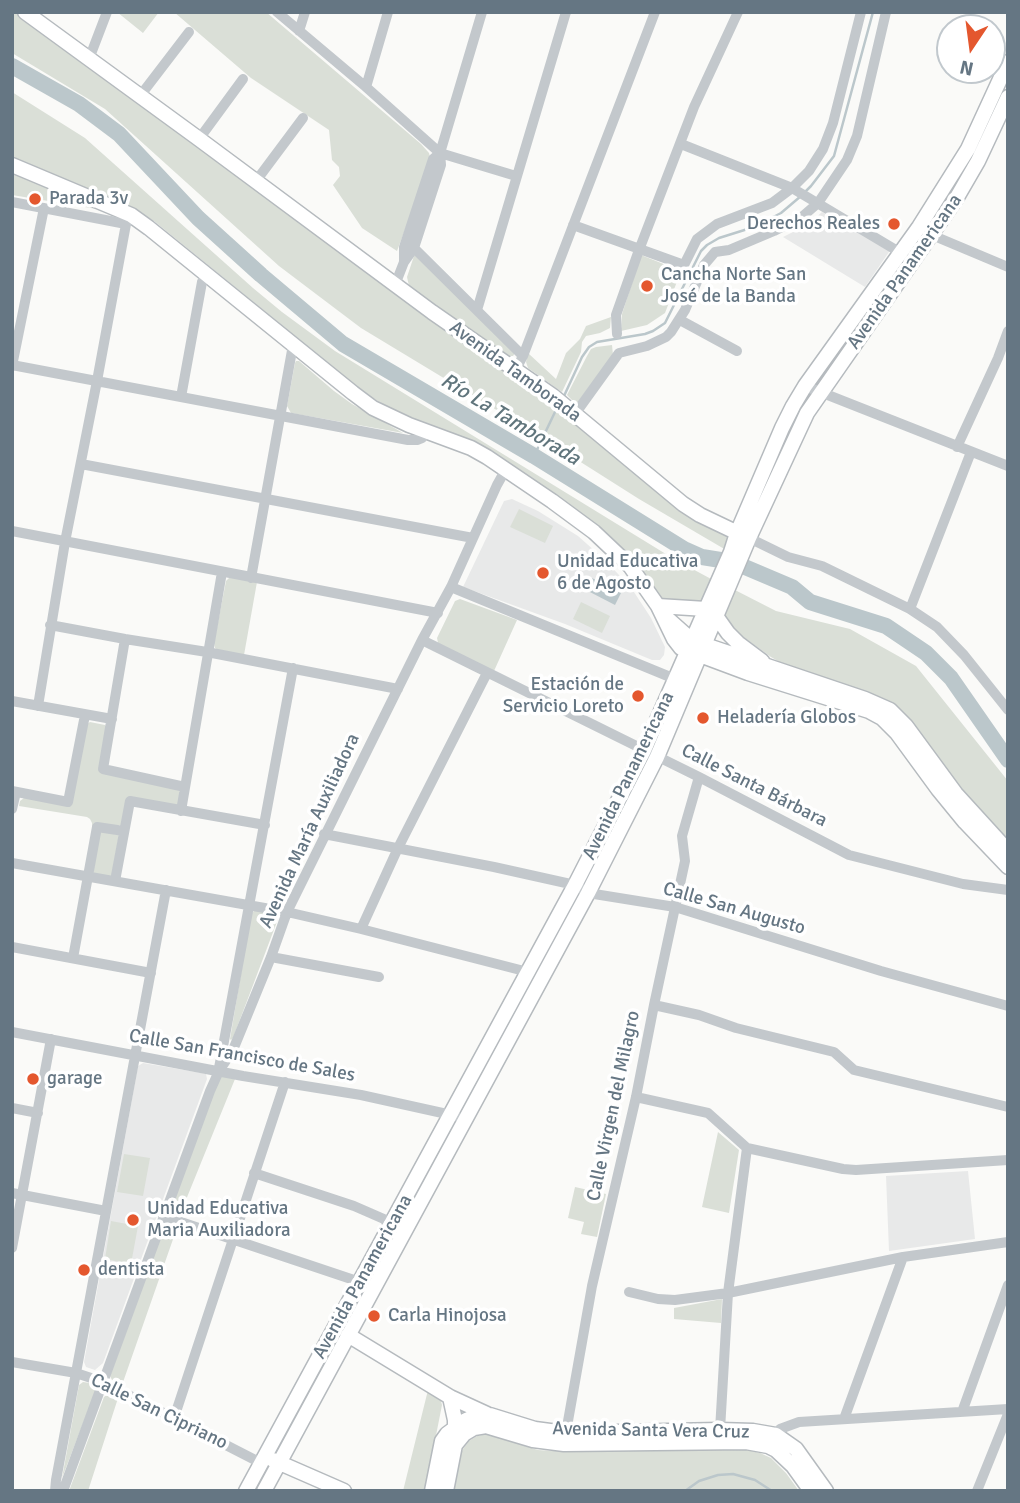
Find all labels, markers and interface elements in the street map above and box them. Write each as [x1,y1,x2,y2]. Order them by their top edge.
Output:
north arrow [936,14,1006,84]
text: N [958,54,976,81]
place label: Parada 3v [49,188,128,210]
street label: Avenida Panamericana [843,190,967,354]
marker: Parada 3v [27,191,43,207]
place label: Derechos Reales [747,213,880,235]
marker: Derechos Reales [886,216,902,232]
place label: Cancha Norte San José de la Banda [661,264,806,308]
marker: Cancha Norte San José de la Banda [639,278,655,294]
street label: Avenida Tamborada [445,317,585,427]
water label: Río La Tamborada [436,369,584,471]
place label: Unidad Educativa 6 de Agosto [557,551,698,595]
marker: Unidad Educativa 6 de Agosto [535,565,551,581]
place label: Estación de Servicio Loreto [503,674,624,718]
street label: Avenida Panamericana [578,688,680,864]
marker: Estación de Servicio Loreto [630,688,646,704]
place label: Heladería Globos [717,707,856,729]
marker: Heladería Globos [695,710,711,726]
street label: Avenida María Auxiliadora [255,730,365,932]
street label: Calle Santa Bárbara [677,739,831,833]
street label: Calle San Augusto [660,878,808,940]
street label: Calle Virgen del Milagro [583,1009,645,1203]
street label: Calle San Francisco de Sales [127,1025,357,1087]
place label: garage [47,1068,103,1090]
marker: garage [25,1071,41,1087]
street label: Avenida Panamericana [308,1191,418,1363]
place label: Unidad Educativa Maria Auxiliadora [147,1198,291,1242]
marker: Unidad Educativa Maria Auxiliadora [125,1212,141,1228]
place label: dentista [98,1259,164,1281]
marker: dentista [76,1262,92,1278]
place label: Carla Hinojosa [388,1305,507,1327]
marker: Carla Hinojosa [366,1308,382,1324]
street label: Calle San Cipriano [87,1369,231,1455]
street label: Avenida Santa Vera Cruz [552,1418,750,1444]

